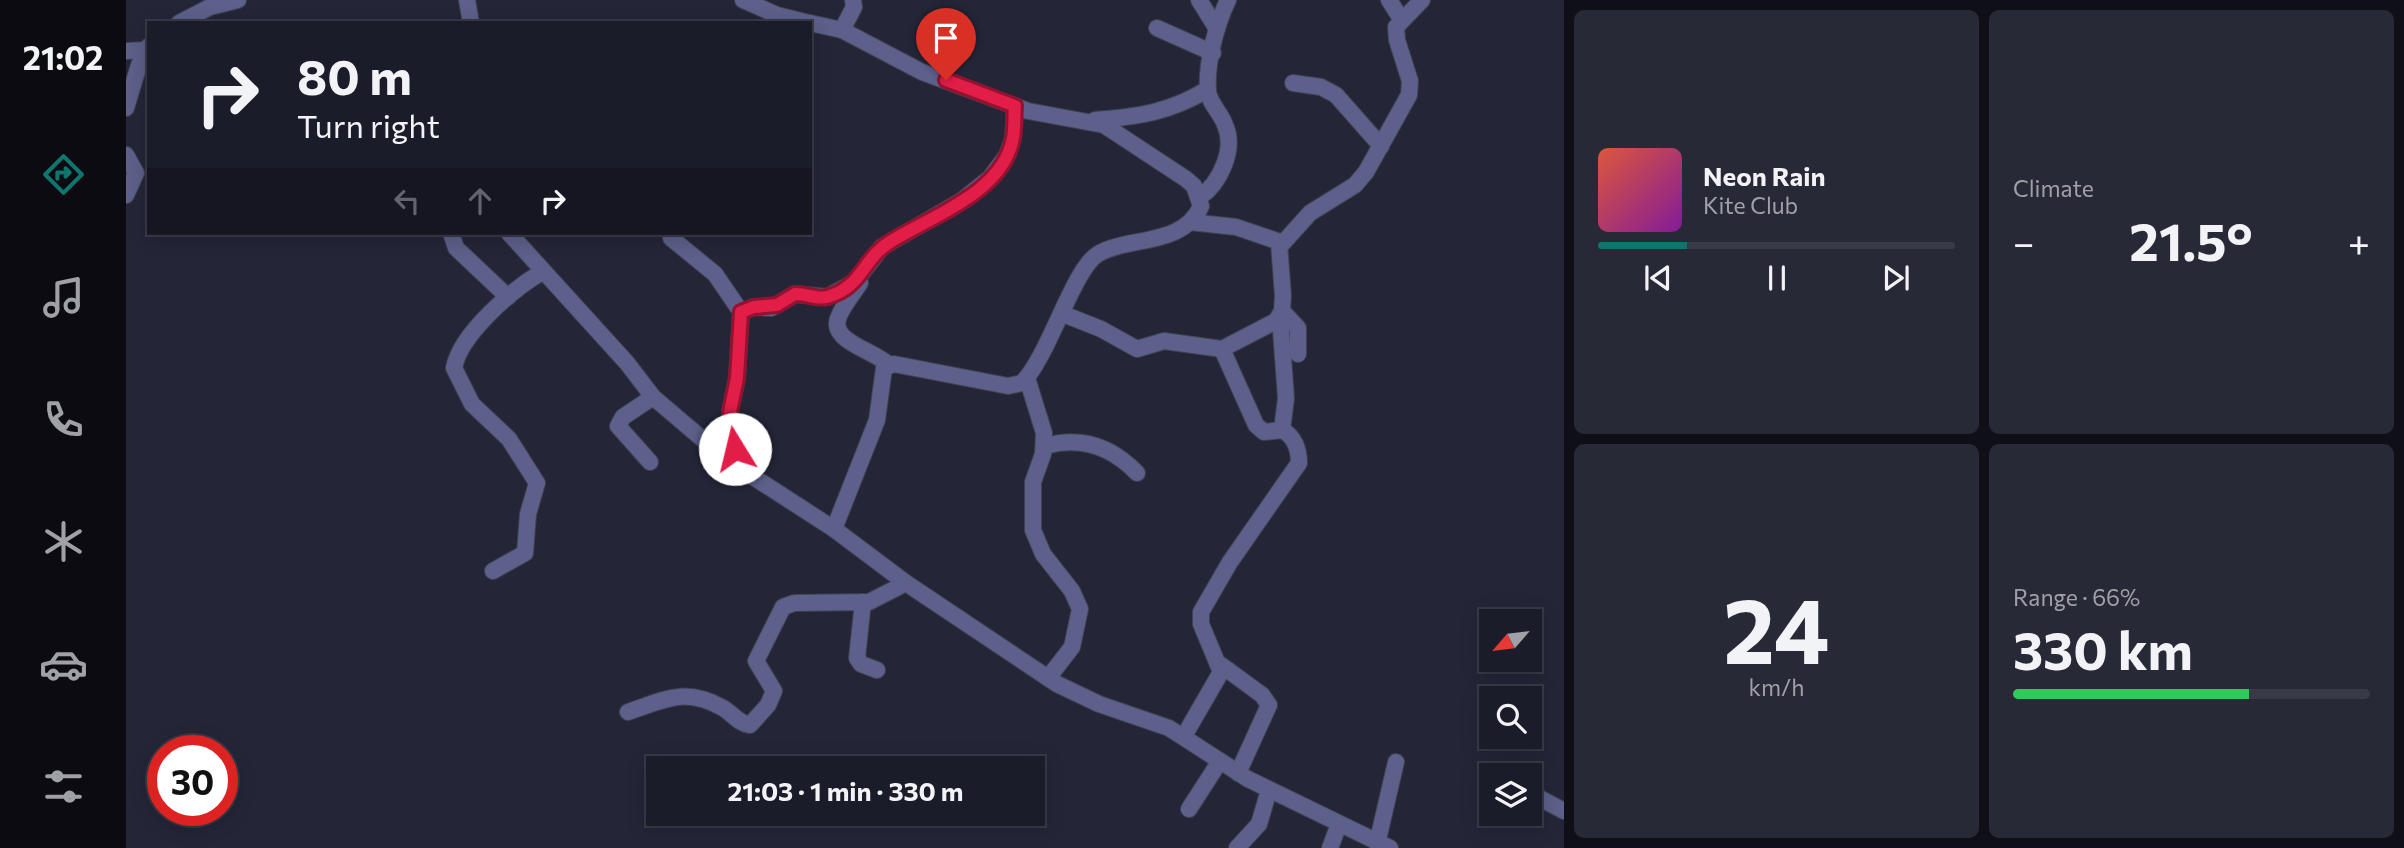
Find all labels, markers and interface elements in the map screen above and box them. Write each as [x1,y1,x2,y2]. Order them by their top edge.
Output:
pin [916,8,976,80]
icon: arrive [927,19,965,57]
text: 21:02 [23,37,103,77]
text: 80 m [297,45,412,105]
icon: right [182,49,273,140]
text: Turn right [297,105,440,145]
icon: directions [39,150,88,199]
text: Neon Rain [1703,160,1826,191]
text: Climate [2013,174,2094,202]
icon: left [388,182,426,220]
icon: ahead [461,182,499,220]
icon: right [534,182,572,220]
text: Kite Club [1703,191,1798,219]
text: 21.5° [2129,208,2253,272]
text: − [2013,218,2035,265]
text: + [2348,218,2370,265]
icon: previous [1639,259,1677,297]
icon: pause [1758,259,1796,297]
icon: next [1877,259,1915,297]
icon: music [39,273,88,322]
icon: phone [39,395,88,444]
position arrow [698,412,772,486]
icon: climate [39,517,88,566]
text: 24 [1723,571,1830,683]
text: Range · 66% [2013,583,2140,611]
north arrow [1479,609,1542,672]
map controls [1479,609,1542,826]
text: 330 km [2013,617,2193,681]
icon: car [39,640,88,689]
text: km/h [1749,673,1804,701]
button: search [1479,686,1542,749]
speed limit sign: 30 [147,735,238,826]
icon: filters [39,762,88,811]
button: layers [1479,763,1542,826]
text: 21:03 · 1 min · 330 m [727,775,964,806]

